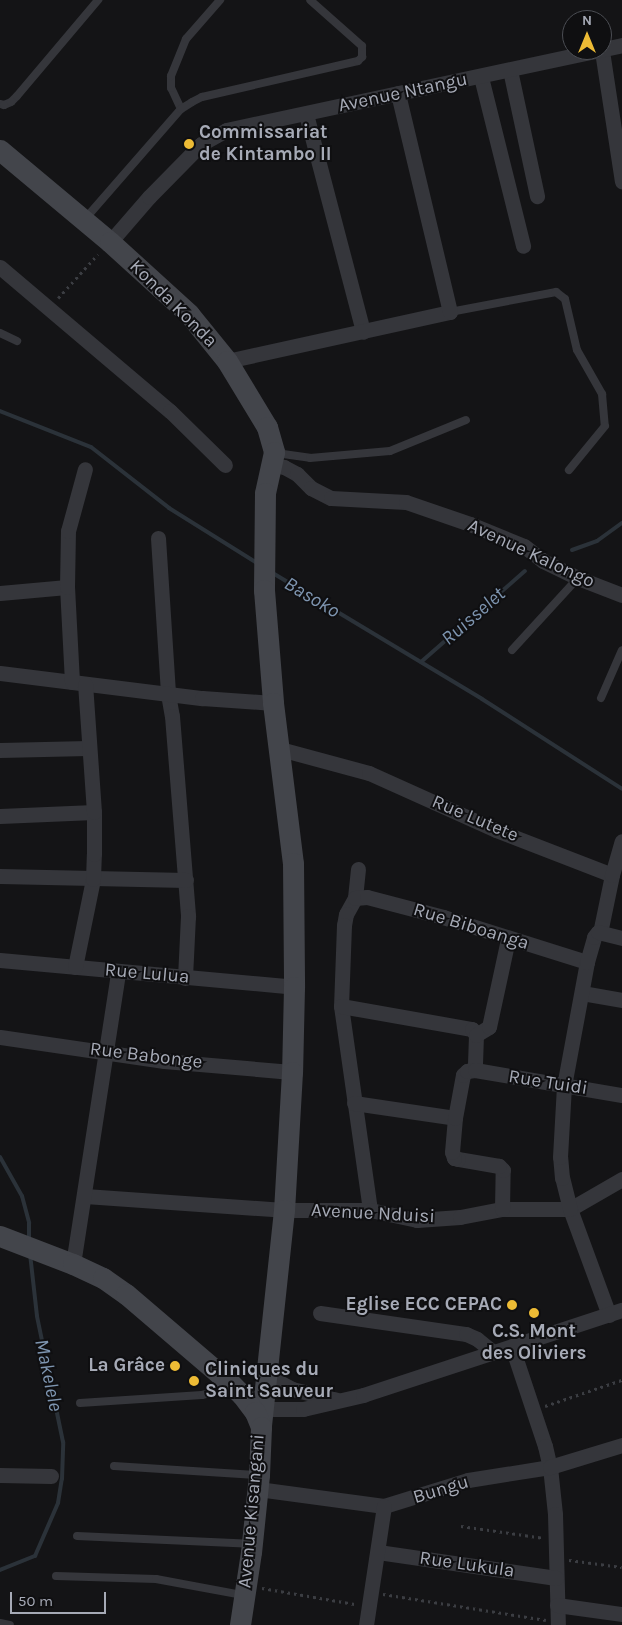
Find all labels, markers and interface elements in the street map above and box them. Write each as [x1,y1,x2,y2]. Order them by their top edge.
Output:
north arrow [562,10,612,60]
text: N [582,12,592,29]
street label: Avenue Ntangu [336,68,470,118]
place label: Commissariat de Kintambo II [199,122,331,166]
marker: Commissariat de Kintambo II [183,138,195,150]
street label: Konda Konda [124,255,222,353]
street label: Avenue Kalongo [464,515,598,593]
water label: Basoko [280,571,344,623]
water label: Ruisselet [436,582,510,650]
street label: Rue Lutete [428,791,522,847]
street label: Rue Biboanga [410,899,532,955]
street label: Rue Lulua [104,959,190,989]
street label: Rue Babonge [88,1038,204,1074]
street label: Rue Tuidi [507,1066,589,1100]
street label: Avenue Nduisi [310,1199,436,1229]
place label: Eglise ECC CEPAC [346,1294,502,1316]
marker: Eglise ECC CEPAC [506,1299,518,1311]
marker: C.S. Mont des Oliviers [528,1307,540,1319]
place label: C.S. Mont des Oliviers [481,1321,587,1365]
water label: Makelele [30,1337,68,1413]
place label: La Grâce [88,1355,165,1377]
place label: Cliniques du Saint Sauveur [205,1359,333,1403]
marker: La Grâce [169,1360,181,1372]
marker: Cliniques du Saint Sauveur [187,1374,201,1388]
street label: Avenue Kisangani [234,1433,270,1589]
street label: Bungu [410,1471,472,1509]
street label: Rue Lukula [418,1547,516,1583]
scale bar [12,1582,109,1614]
text: 50 m [18,1592,53,1610]

